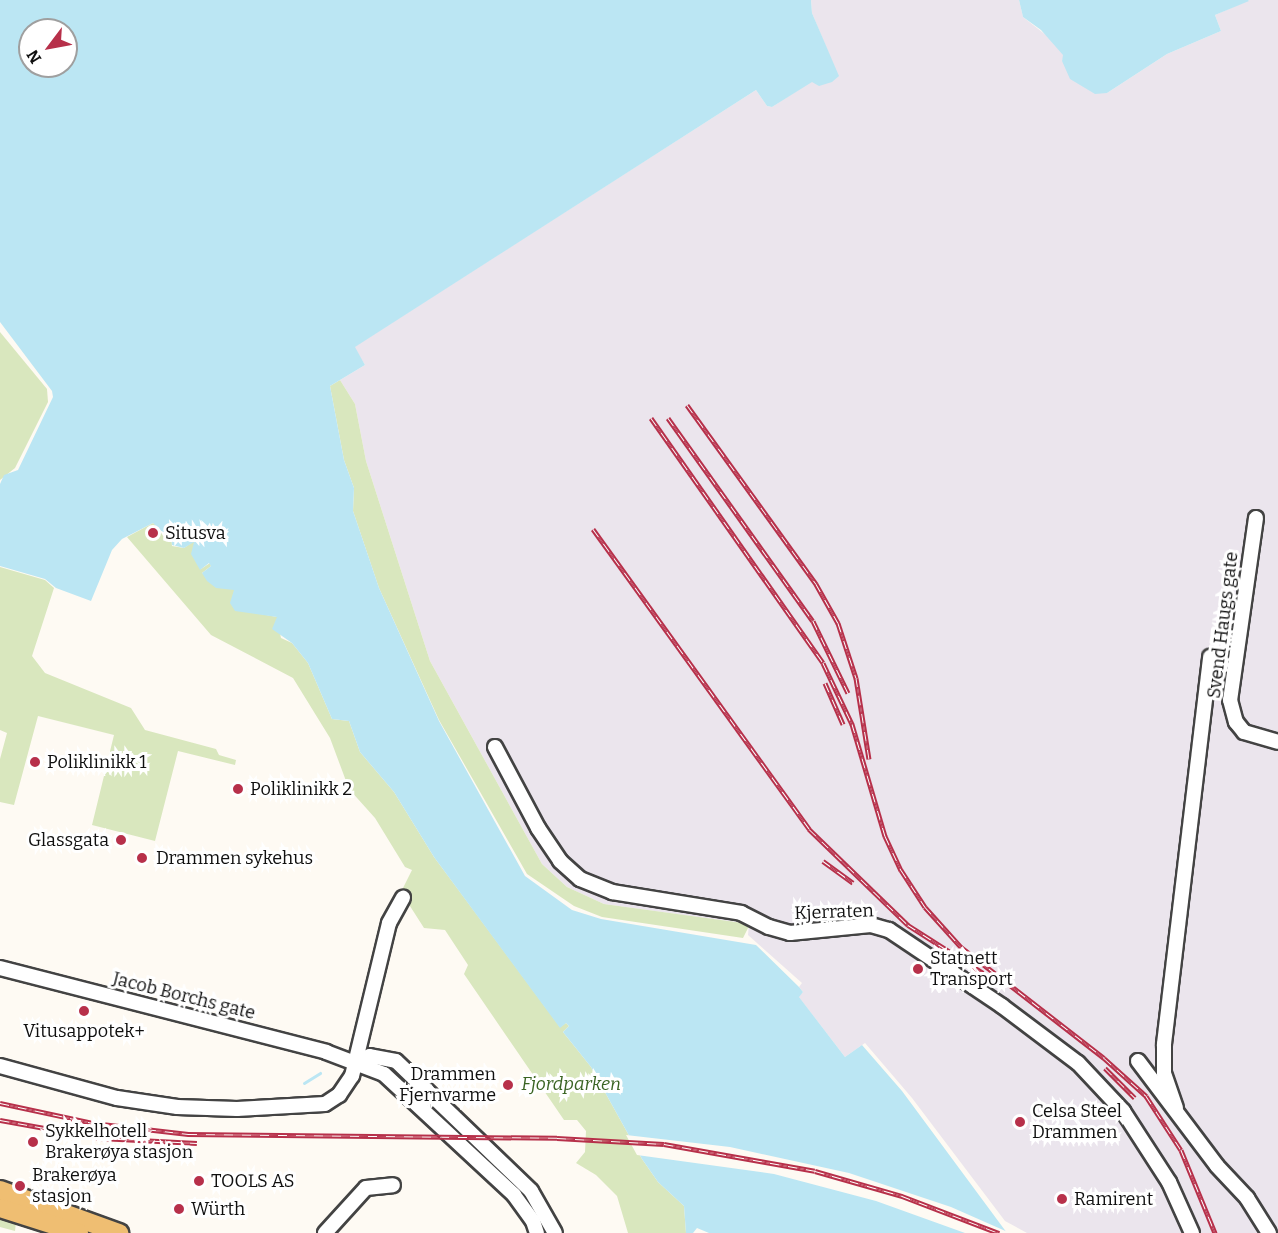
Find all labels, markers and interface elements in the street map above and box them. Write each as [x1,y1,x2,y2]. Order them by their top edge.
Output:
north arrow [18,18,78,78]
text: N [23,46,45,67]
place label: Situsva [165,522,226,544]
marker: Situsva [146,526,160,540]
street label: Svend Haugs gate [1203,550,1243,700]
place label: Poliklinikk 1 [47,751,147,773]
marker: Poliklinikk 1 [28,755,42,769]
place label: Poliklinikk 2 [250,778,352,800]
marker: Poliklinikk 2 [231,782,245,796]
place label: Glassgata [28,829,109,851]
marker: Glassgata [114,833,128,847]
place label: Drammen sykehus [156,847,313,869]
marker: Drammen sykehus [133,849,151,867]
street label: Kjerraten [794,900,874,924]
place label: Statnett Transport [930,948,1013,990]
marker: Statnett Transport [911,962,925,976]
street label: Jacob Borchs gate [111,968,257,1024]
marker: Vitusappotek+ [77,1004,91,1018]
place label: Vitusappotek+ [23,1020,145,1042]
place label: Drammen Fjernvarme [399,1064,496,1106]
park label: Fjordparken [521,1073,621,1095]
marker: Drammen Fjernvarme [501,1078,515,1092]
place label: Celsa Steel Drammen [1032,1101,1122,1144]
marker: Celsa Steel Drammen [1013,1115,1027,1129]
place label: Sykkelhotell Brakerøya stasjon [45,1121,193,1164]
marker: Sykkelhotell Brakerøya stasjon [26,1135,40,1149]
place label: Brakerøya stasjon [32,1165,116,1208]
place label: TOOLS AS [211,1170,294,1192]
marker: TOOLS AS [192,1174,206,1188]
marker: Brakerøya stasjon [13,1179,27,1193]
place label: Ramirent [1074,1188,1153,1210]
marker: Ramirent [1055,1192,1069,1206]
place label: Würth [191,1198,245,1220]
marker: Würth [172,1202,186,1216]

